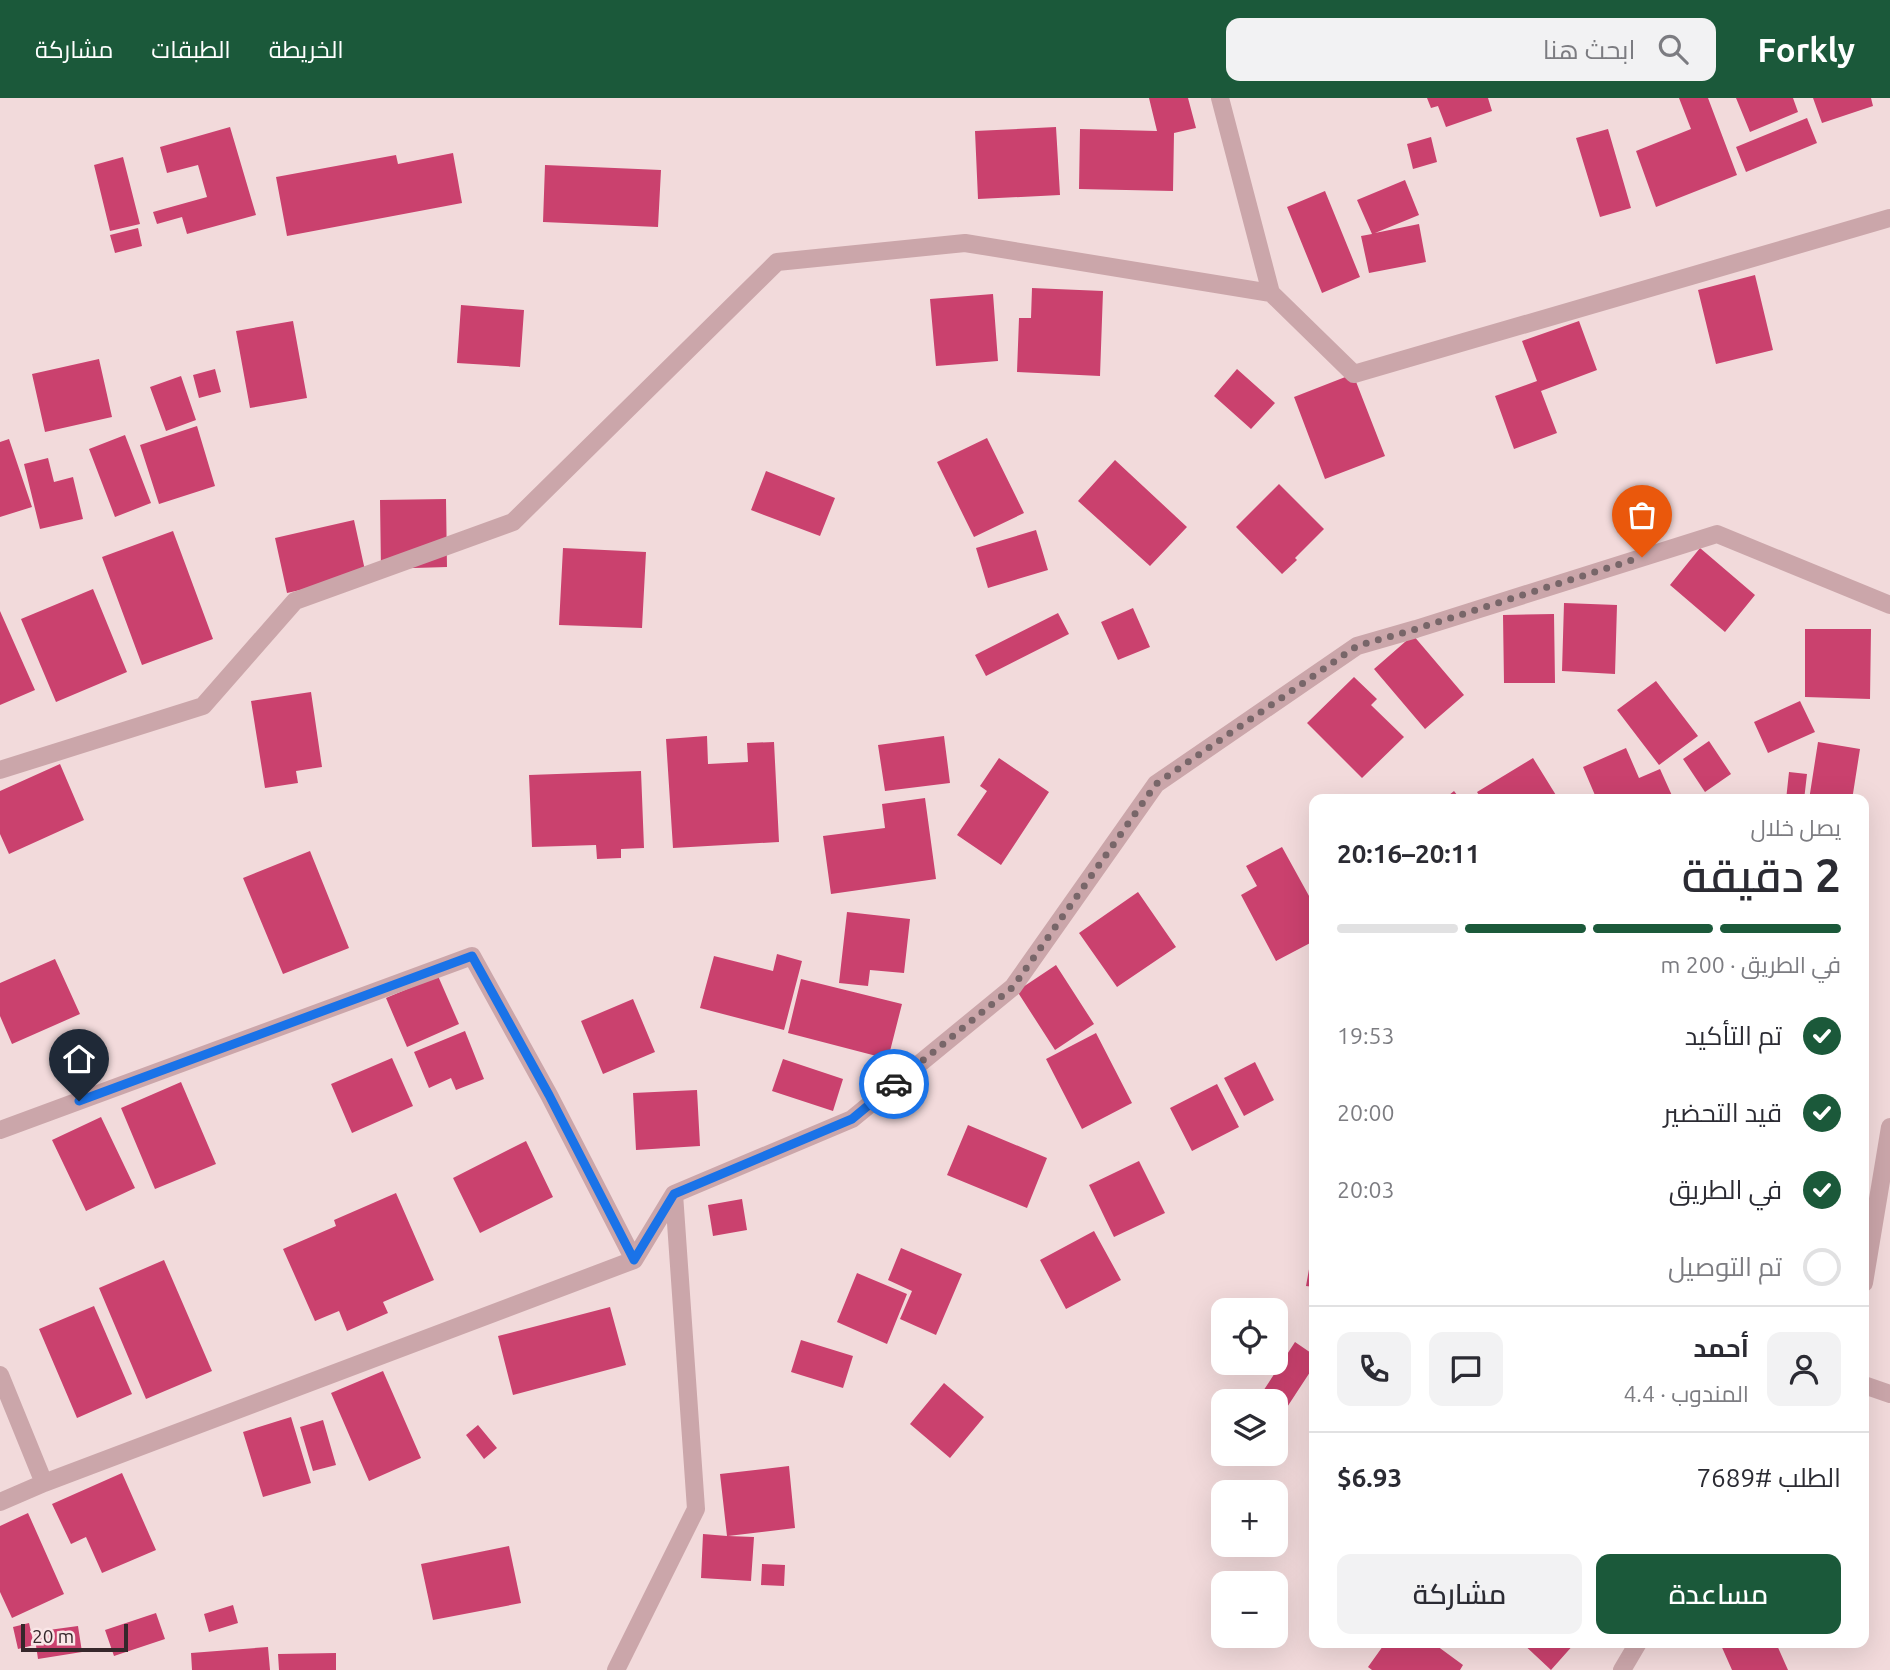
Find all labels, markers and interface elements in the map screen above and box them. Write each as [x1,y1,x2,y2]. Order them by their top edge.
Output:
search box [1226,18,1716,81]
icon: search [1654,30,1692,68]
text: Forkly [1758,31,1855,68]
text: ابحث هنا [1543,35,1636,64]
text: مشاركة [35,36,113,63]
text: الطبقات [151,36,231,63]
text: الخريطة [269,36,344,63]
pin [1612,485,1672,557]
icon: bag [1623,496,1661,534]
text: يصل خلال [1750,815,1841,840]
text: 20:11–20:16 [1337,839,1480,868]
text: 2 دقيقة [1682,849,1841,901]
text: في الطريق · 200 m [1661,952,1841,977]
icon: check [1803,1017,1841,1055]
text: تم التأكيد [1685,1021,1782,1050]
text: 19:53 [1337,1023,1395,1048]
pin [49,1029,109,1101]
icon: home [60,1040,98,1078]
courier [859,1049,929,1119]
icon: car [875,1065,913,1103]
icon: check [1803,1094,1841,1132]
text: قيد التحضير [1664,1098,1782,1127]
text: 20:00 [1337,1100,1395,1125]
icon: check [1803,1171,1841,1209]
text: في الطريق [1669,1175,1782,1204]
text: 20:03 [1337,1177,1395,1202]
text: تم التوصيل [1668,1252,1782,1281]
map controls [1211,1298,1288,1648]
button: locate [1211,1298,1288,1375]
button: phone [1337,1332,1411,1406]
button: chat [1429,1332,1503,1406]
button: person [1767,1332,1841,1406]
text: أحمد [1693,1333,1749,1362]
text: المندوب · 4.4 [1623,1381,1749,1406]
button: layers [1211,1389,1288,1466]
text: $6.93 [1337,1463,1402,1492]
text: الطلب #7689 [1696,1463,1841,1492]
button: + [1211,1480,1288,1557]
button: مشاركة [1337,1554,1582,1634]
button: مساعدة [1596,1554,1841,1634]
button: − [1211,1571,1288,1648]
scale bar [21,1621,128,1653]
text: 20 m [32,1625,74,1647]

